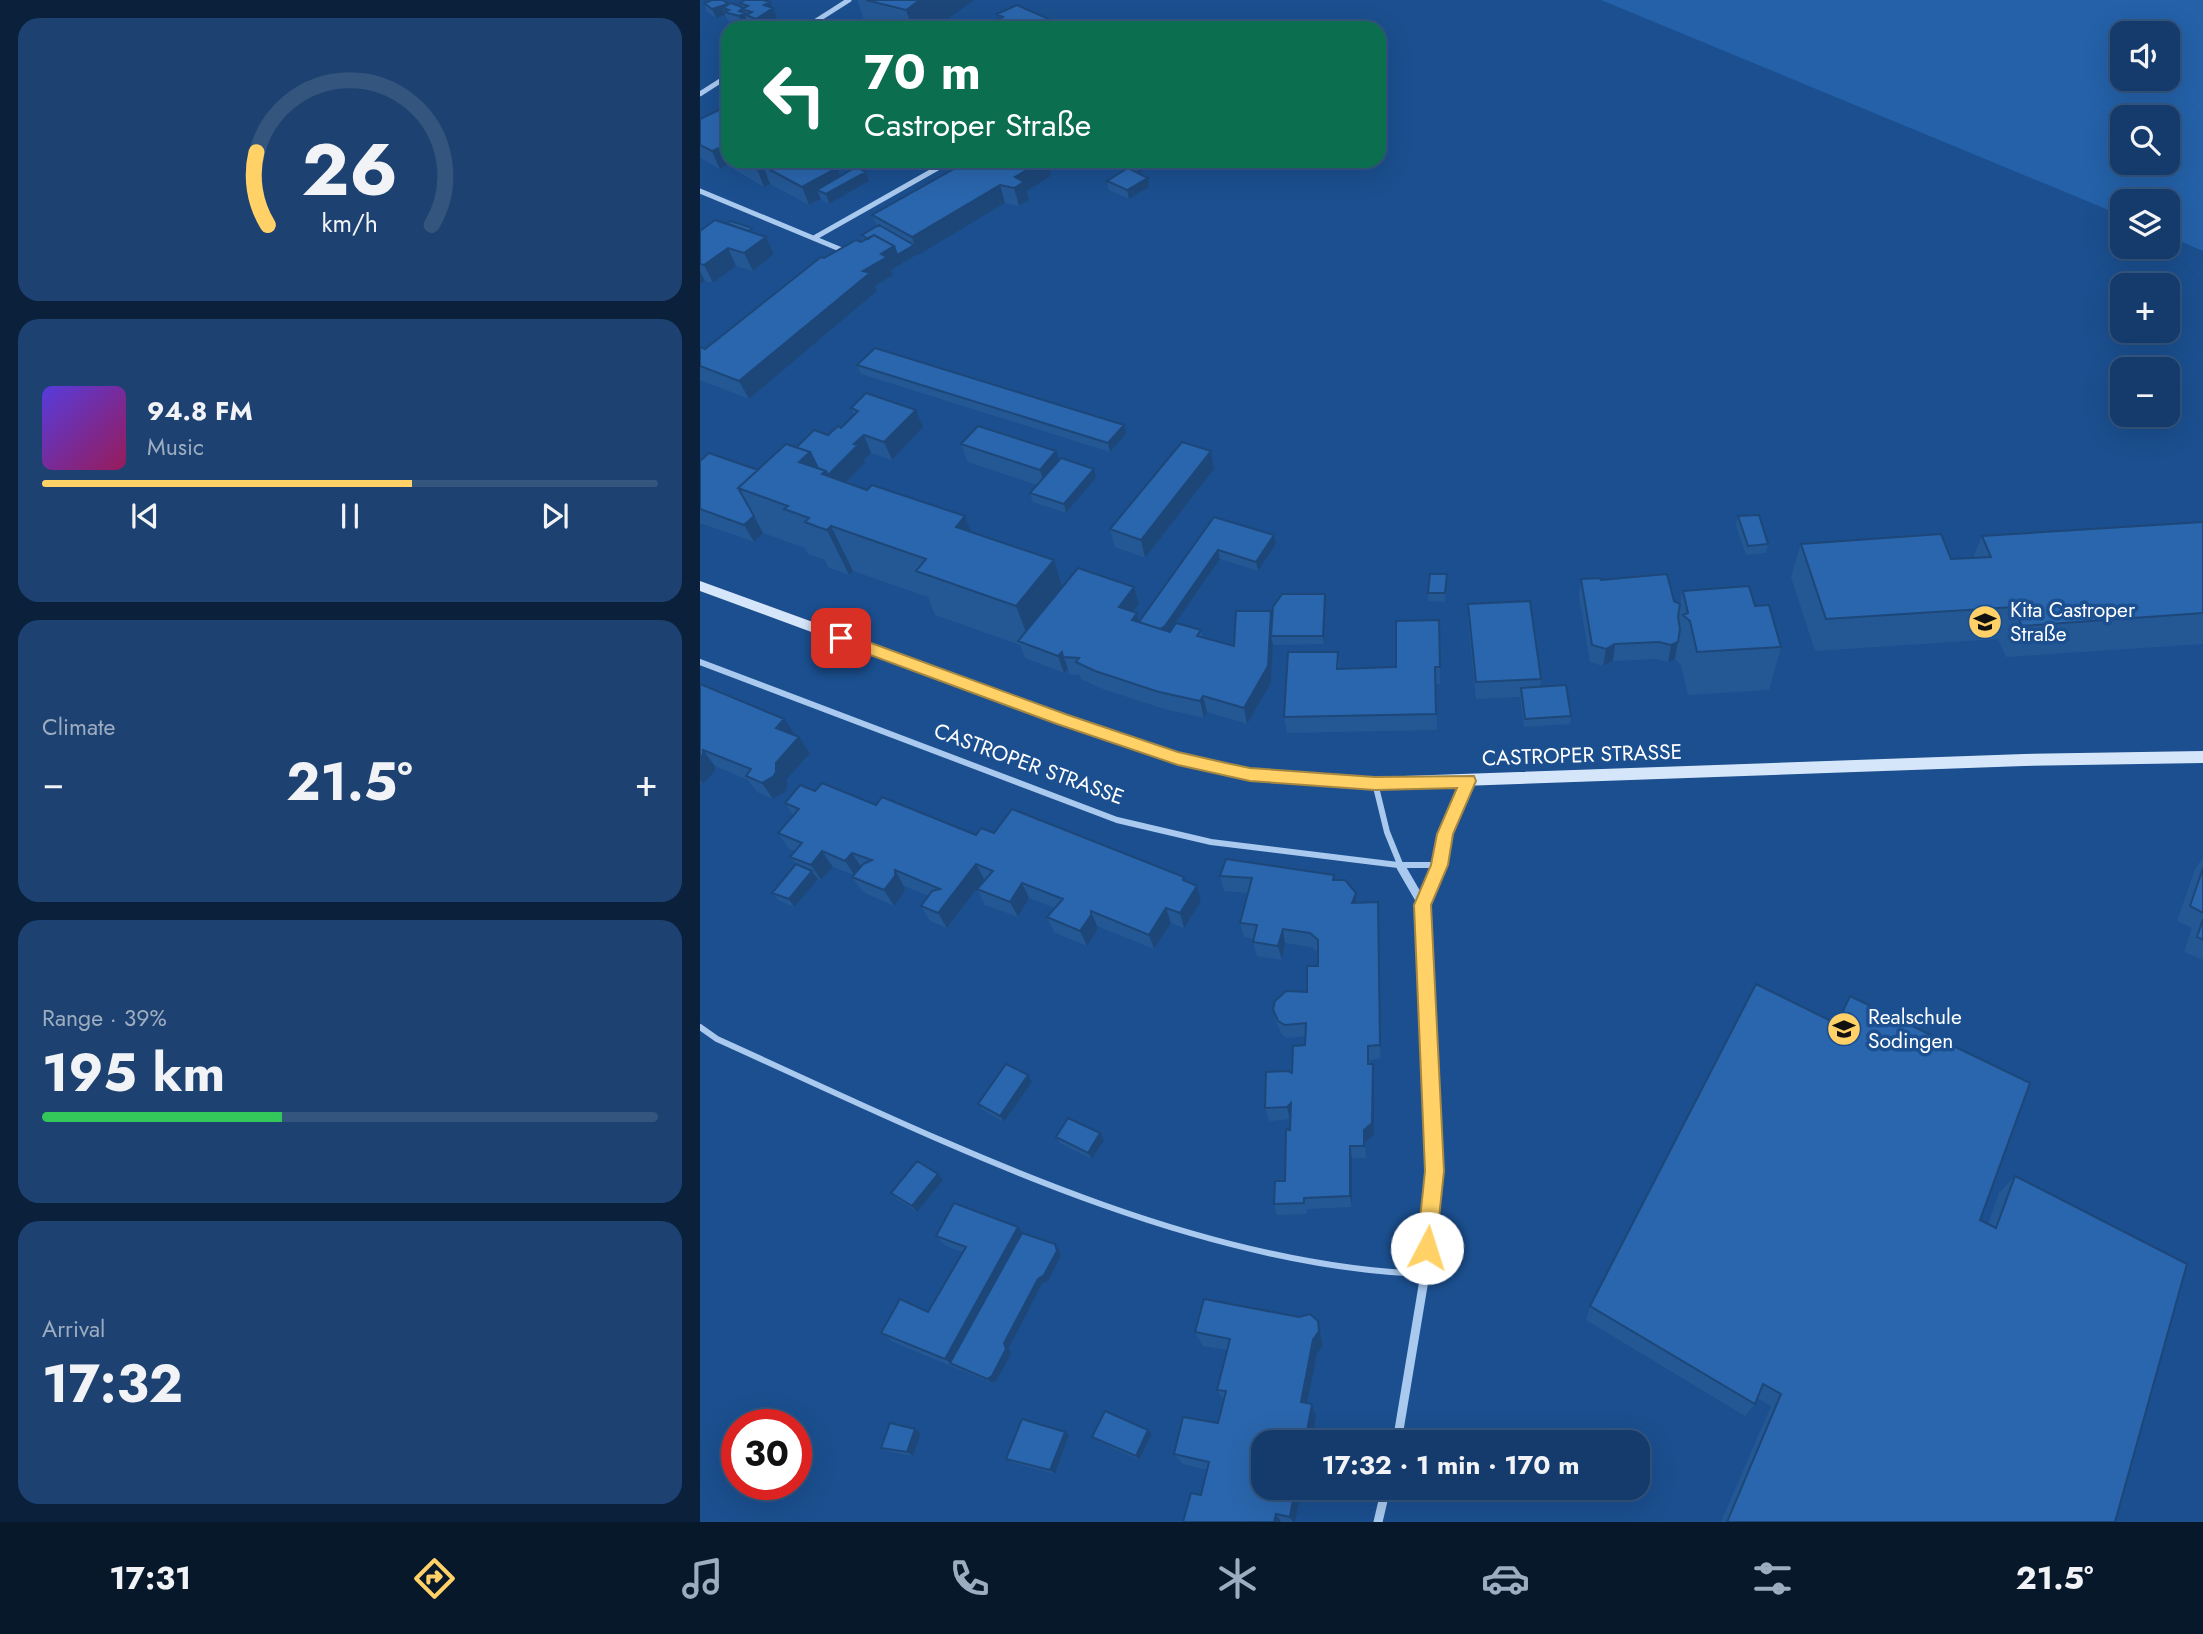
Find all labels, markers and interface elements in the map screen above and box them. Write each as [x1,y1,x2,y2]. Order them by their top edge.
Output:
map controls [2110,21,2180,427]
button: sound [2110,21,2180,91]
text: 70 m [864,37,981,107]
icon: left [749,49,840,140]
text: Castroper Straße [864,102,1091,148]
button: search [2110,105,2180,175]
text: 26 [302,118,398,223]
button: layers [2110,189,2180,259]
text: km/h [322,205,378,241]
button: + [2110,273,2180,343]
button: − [2110,357,2180,427]
text: 94.8 FM [147,392,253,430]
text: Music [147,430,204,464]
icon: previous [126,497,164,535]
icon: pause [331,497,369,535]
icon: next [536,497,574,535]
place label: Kita Castroper Straße [2010,595,2136,649]
school or university icon: Kita Castroper Straße [1966,603,2004,641]
pin [811,608,871,668]
icon: arrive [822,619,860,657]
text: Climate [42,710,115,744]
street label: CASTROPER STRASSE [930,716,1128,812]
street label: CASTROPER STRASSE [1481,737,1683,773]
text: 21.5° [286,744,413,820]
text: − [42,755,64,810]
text: + [635,755,658,810]
text: Range · 39% [42,1001,167,1035]
place label: Realschule Sodingen [1868,1002,1962,1056]
school or university icon: Realschule Sodingen [1825,1010,1863,1048]
text: 195 km [42,1035,225,1111]
position arrow [1390,1211,1464,1285]
text: Arrival [42,1312,105,1346]
text: 17:32 [42,1346,183,1422]
speed limit sign: 30 [721,1409,812,1500]
text: 17:32 · 1 min · 170 m [1321,1446,1580,1484]
icon: directions [410,1554,459,1603]
icon: music [678,1554,727,1603]
icon: phone [945,1554,994,1603]
icon: climate [1213,1554,1262,1603]
icon: car [1481,1554,1530,1603]
icon: filters [1748,1554,1797,1603]
text: 17:31 [109,1555,191,1601]
text: 21.5° [2016,1555,2094,1601]

